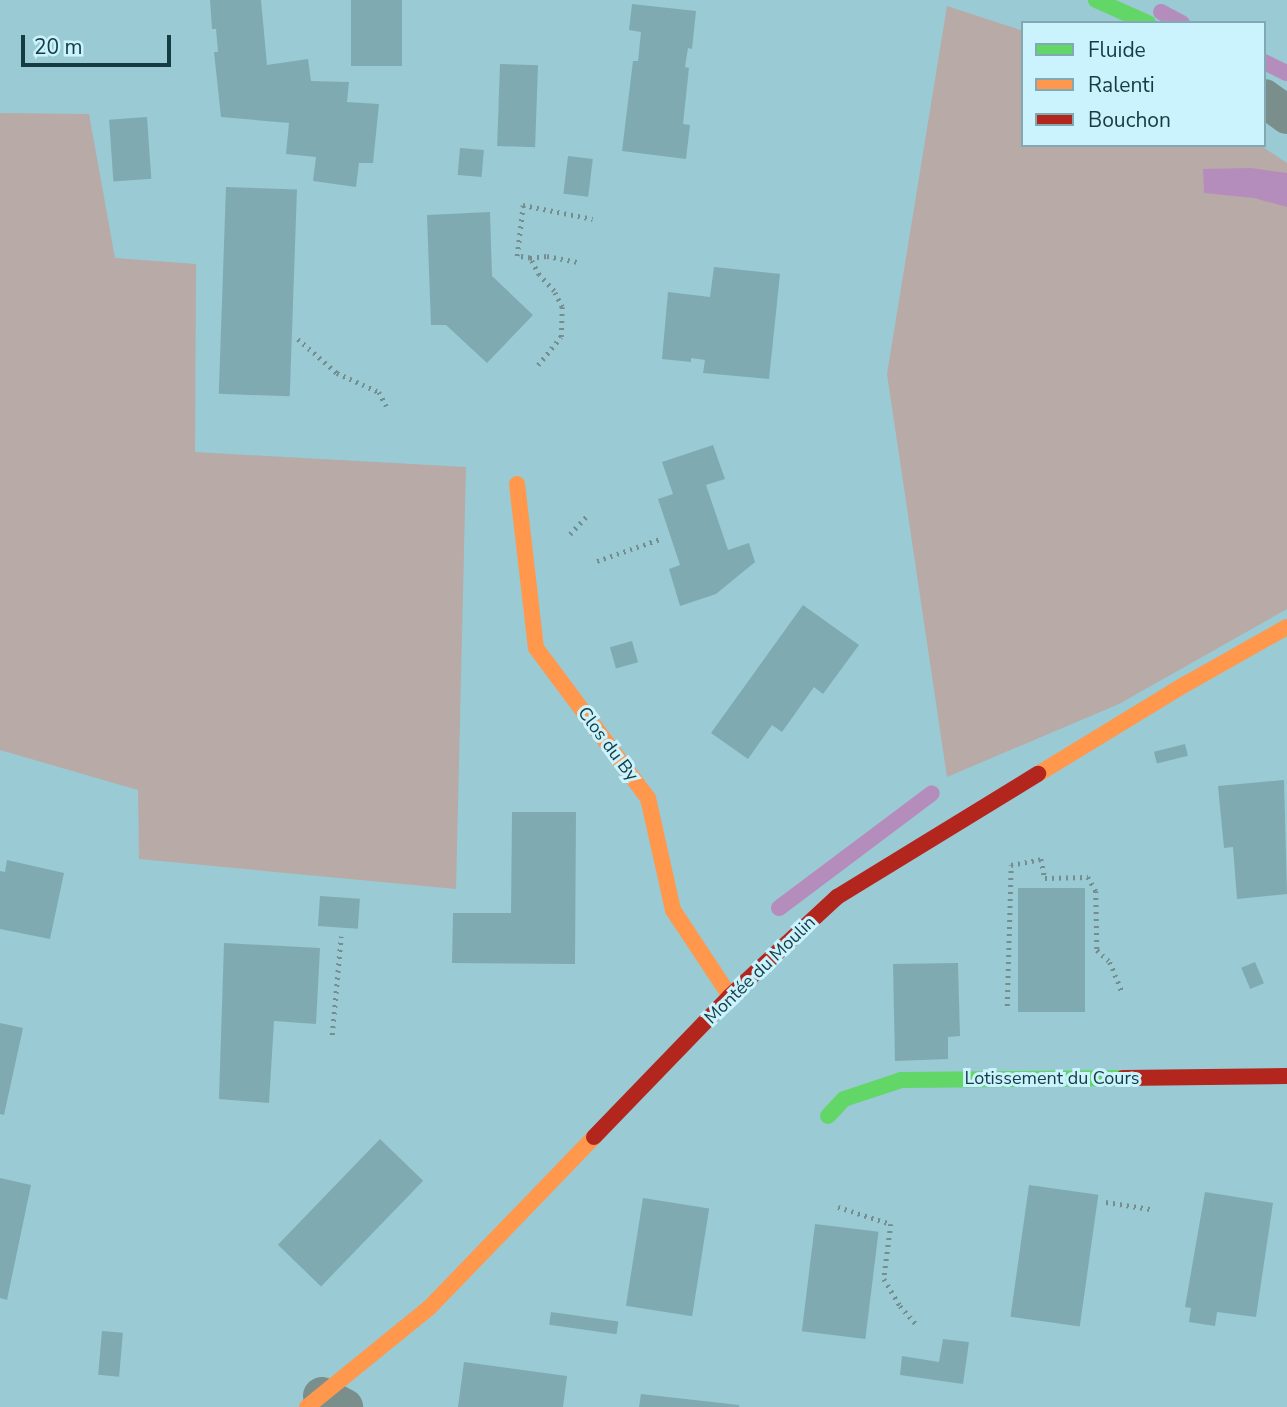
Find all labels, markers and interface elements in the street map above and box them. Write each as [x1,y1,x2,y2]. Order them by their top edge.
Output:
scale bar [24,21,175,65]
legend [1021,21,1266,147]
text: 20 m [34,33,83,61]
text: Fluide [1088,36,1146,64]
text: Ralenti [1088,71,1155,99]
text: Bouchon [1088,106,1171,134]
street label: Clos du By [573,703,643,785]
street label: Montée du Moulin [700,912,820,1028]
street label: Lotissement du Cours [965,1067,1139,1089]

